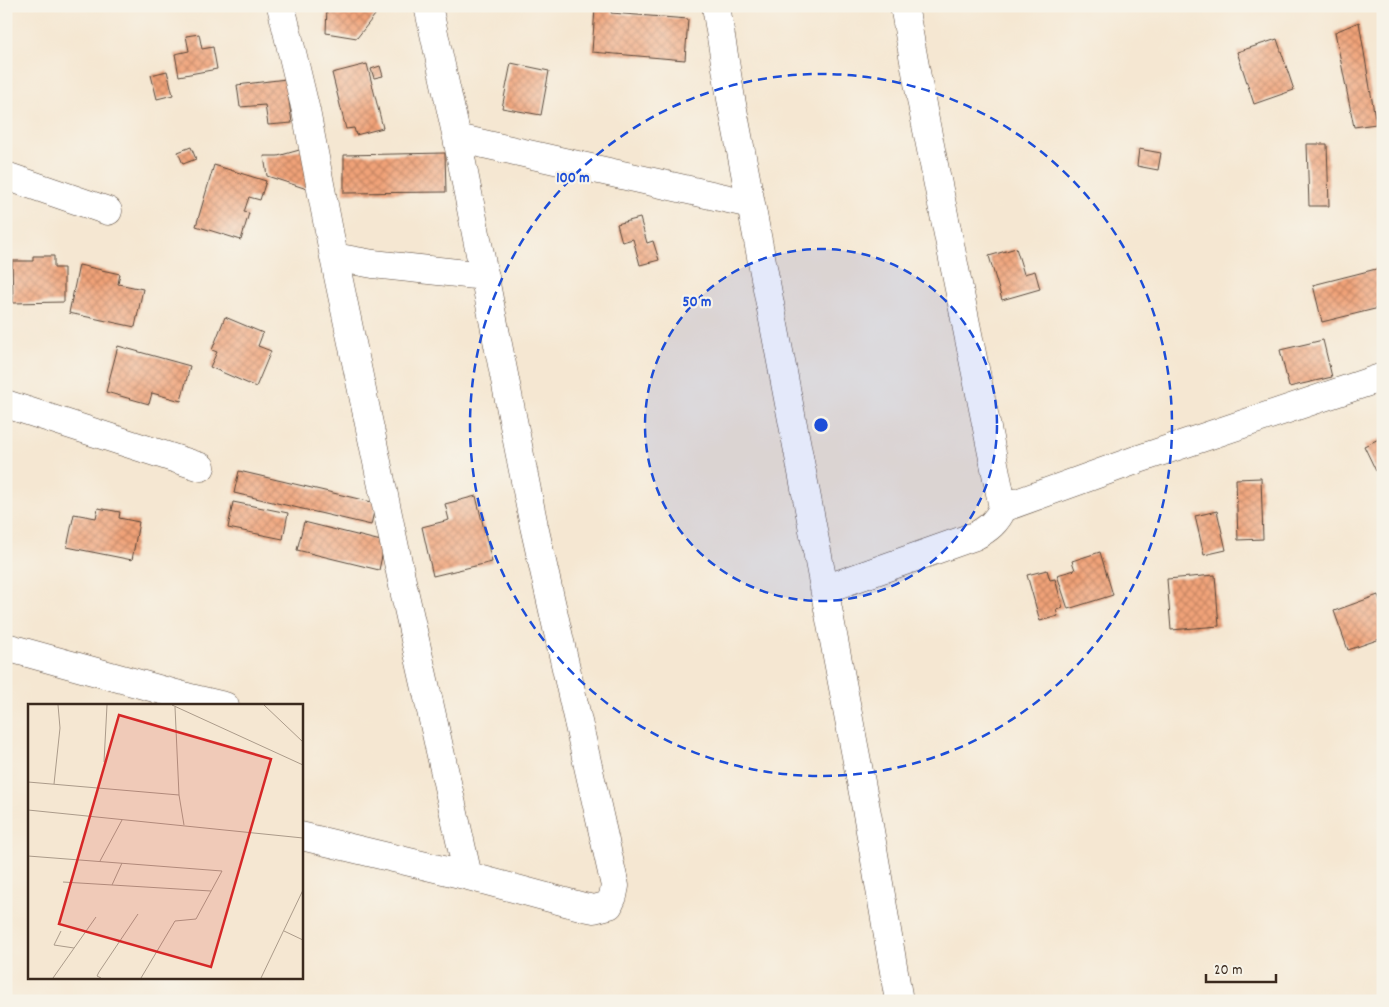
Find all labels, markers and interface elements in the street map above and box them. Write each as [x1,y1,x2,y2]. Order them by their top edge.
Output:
text: 100 m [556,168,590,190]
text: 50 m [683,292,711,314]
centre of rings [812,416,830,434]
inset map [28,704,302,980]
scale bar [1206,952,1276,984]
text: 20 m [1214,960,1242,982]

